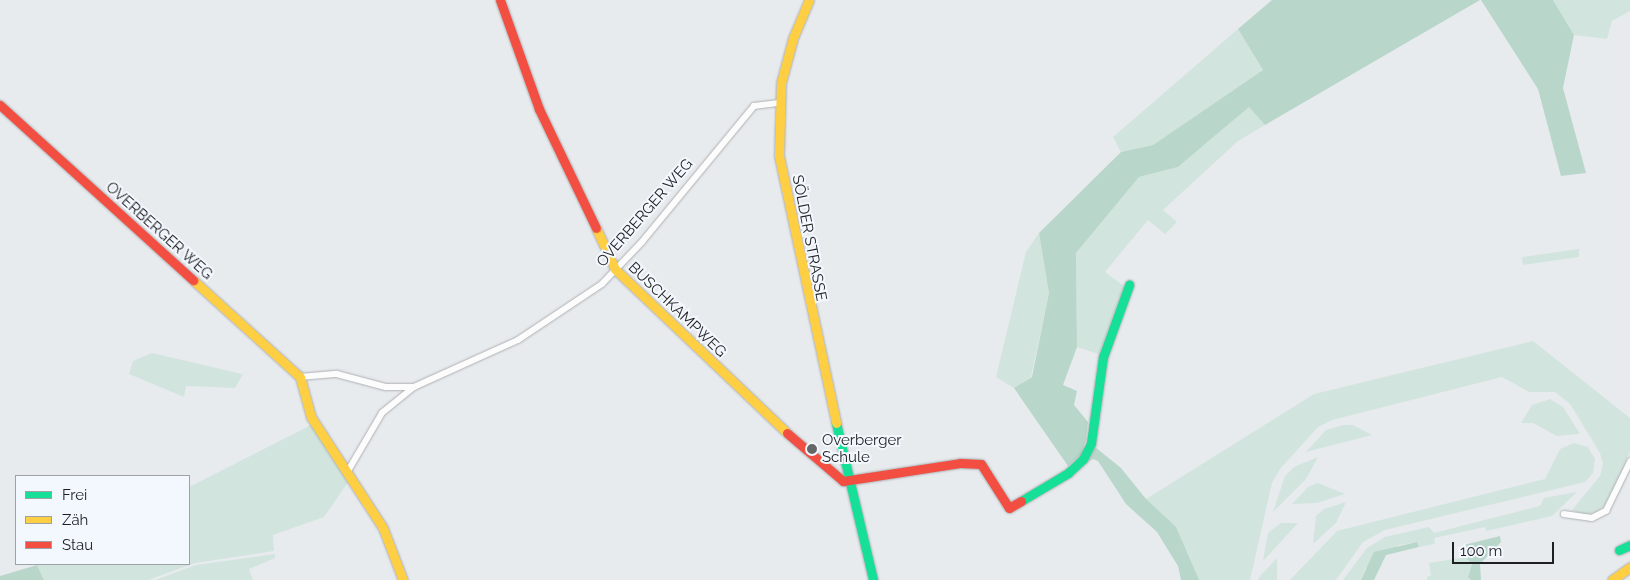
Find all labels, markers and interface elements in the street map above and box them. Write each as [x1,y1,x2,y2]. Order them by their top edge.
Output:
street label: OVERBERGER WEG [593,155,697,271]
street label: SÖLDER STRASSE [788,174,830,302]
street label: OVERBERGER WEG [102,178,216,284]
street label: BUSCHKAMPWEG [624,259,730,361]
place label: Overberger Schule [822,431,902,466]
marker: Overberger Schule [806,443,818,455]
legend [15,475,190,565]
text: Frei [62,486,87,504]
text: Zäh [62,511,88,529]
scale bar [1455,532,1558,564]
text: Stau [62,536,93,554]
text: 100 m [1460,542,1502,560]

